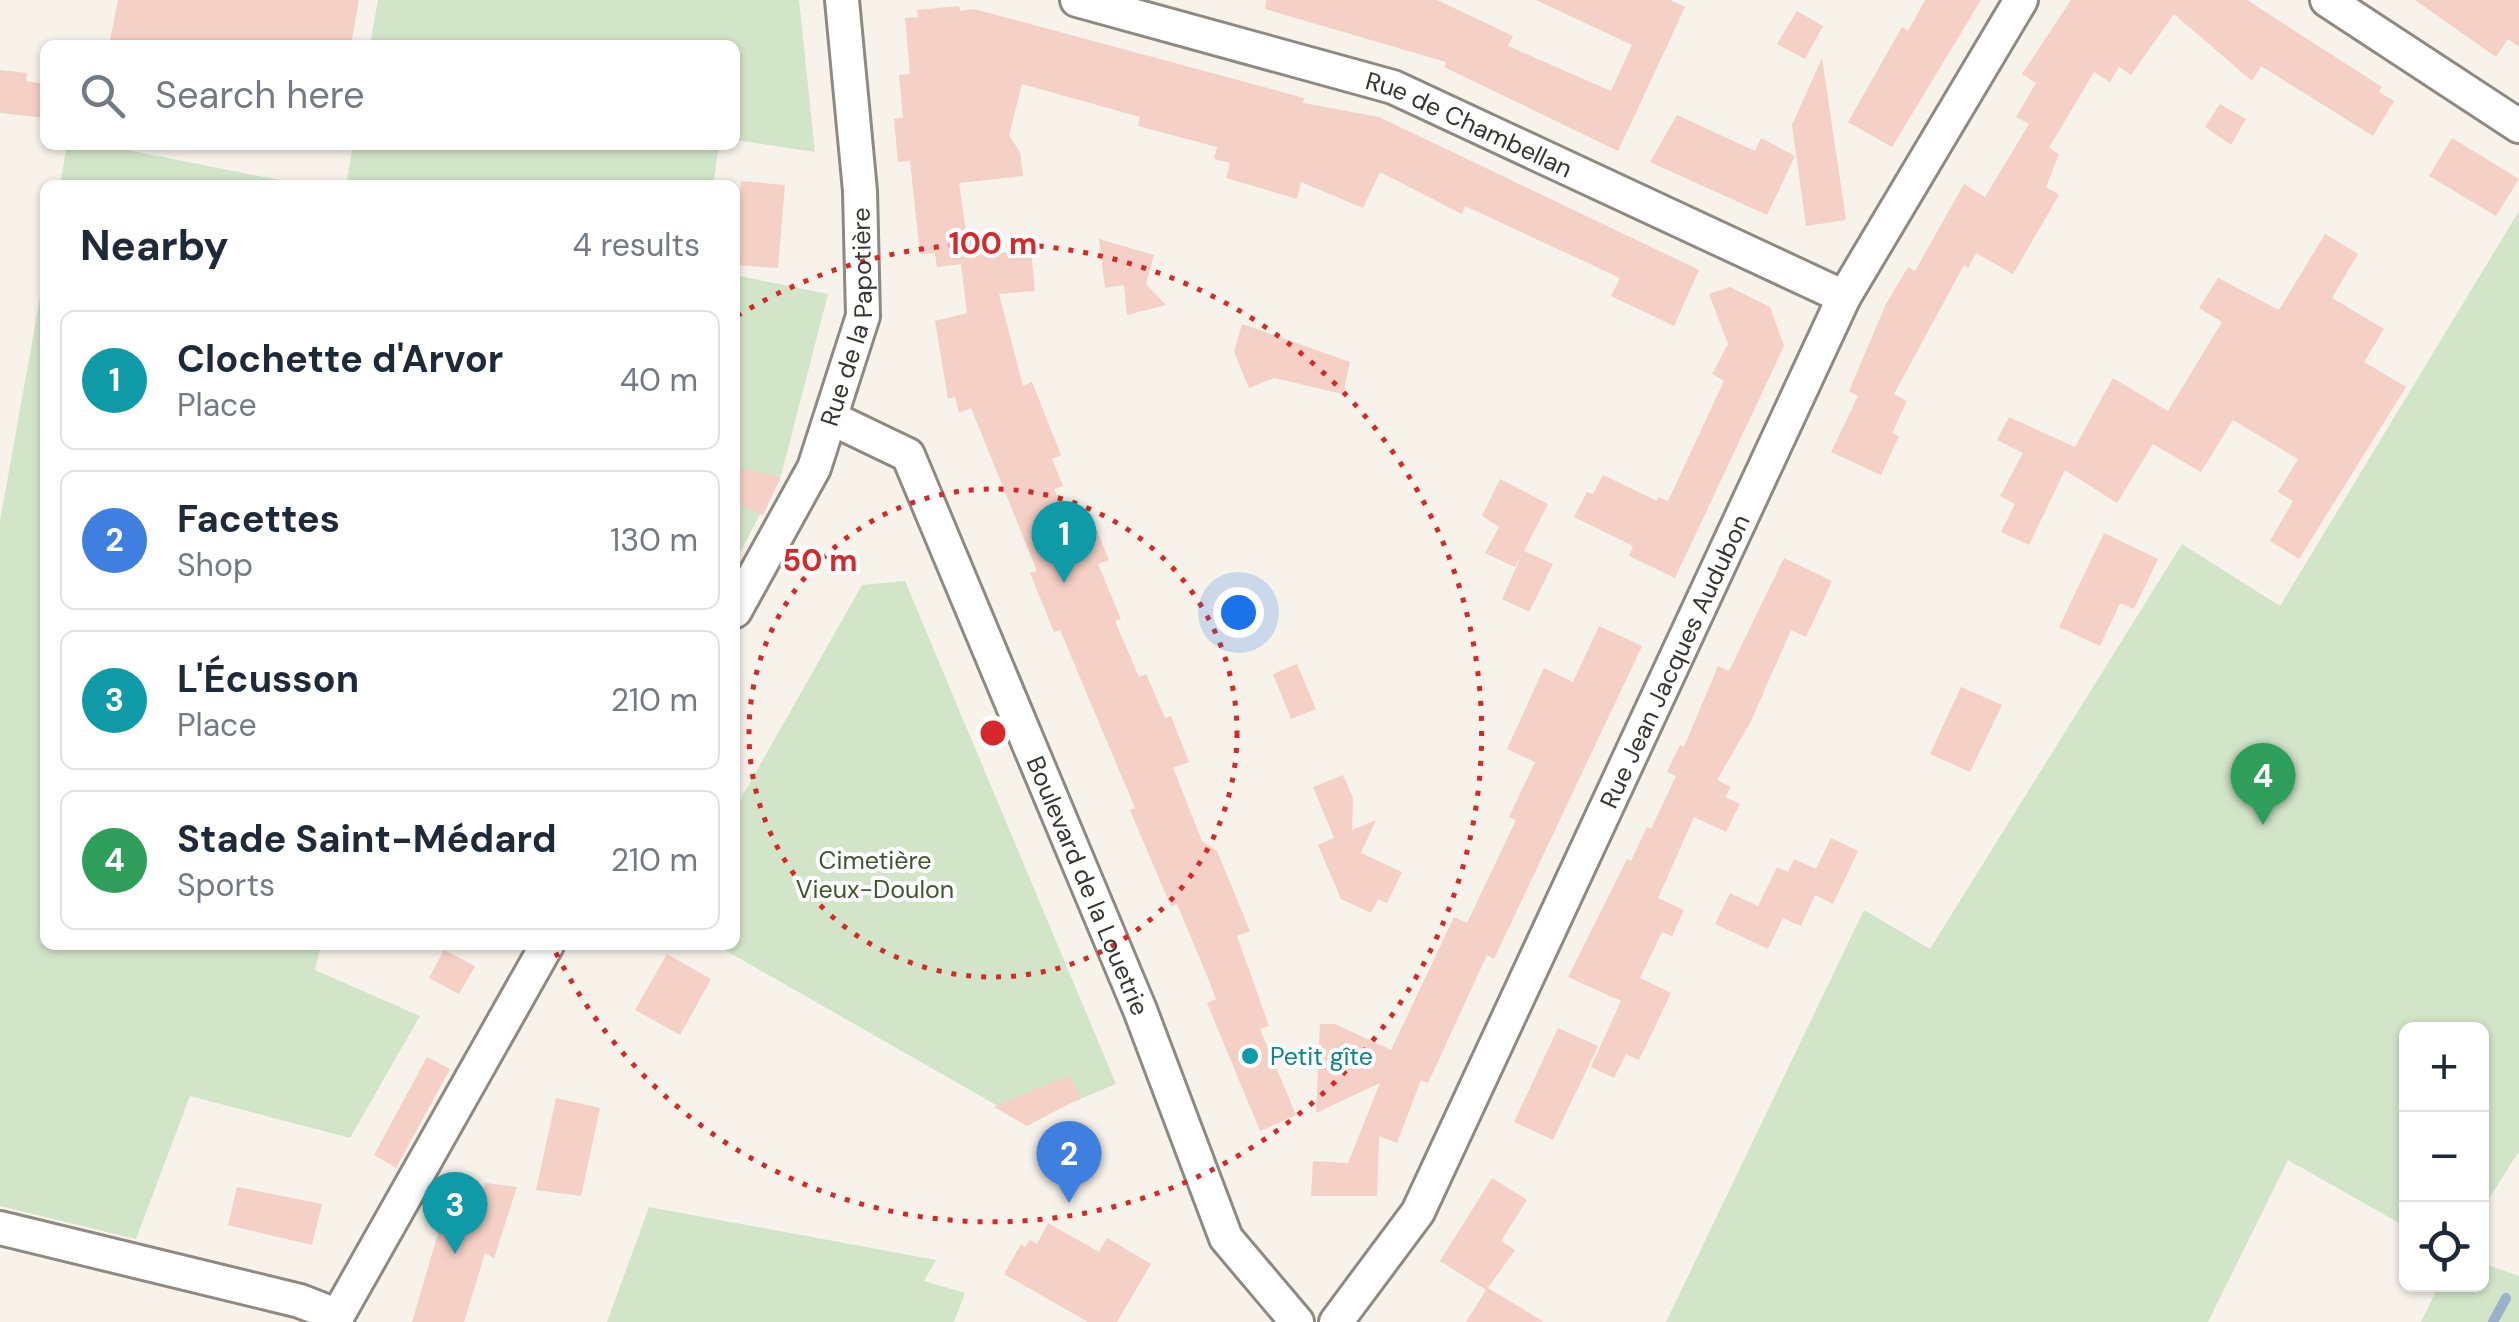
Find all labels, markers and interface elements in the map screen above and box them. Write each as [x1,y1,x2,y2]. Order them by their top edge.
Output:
search box [40,40,740,150]
street label: Rue de Chambellan [1362,64,1578,185]
icon: search [75,68,130,123]
text: Search here [155,70,365,120]
street label: Rue de la Papotière [812,207,880,430]
text: Nearby [80,218,229,273]
text: 4 results [573,224,700,266]
text: 100 m [949,224,1037,263]
text: Clochette d'Arvor [177,334,503,384]
text: 1 [109,359,120,401]
text: 40 m [620,359,698,401]
text: Place [177,384,257,426]
text: Facettes [177,494,340,544]
pin: 1 [1032,500,1096,583]
street label: Rue Jean Jacques Audubon [1592,509,1757,813]
text: 2 [105,519,124,561]
text: 130 m [610,519,698,561]
text: 50 m [782,541,858,580]
text: Shop [177,544,253,586]
your location [1213,587,1264,638]
text: L'Écusson [177,654,359,704]
text: 3 [105,679,124,721]
text: 210 m [611,679,698,721]
text: Place [177,704,257,746]
centre of rings [975,715,1011,751]
pin: 4 [2230,742,2296,825]
street label: Boulevard de la Louetrie [1019,751,1157,1020]
text: Stade Saint-Médard [177,814,557,864]
text: 4 [104,839,125,881]
text: 210 m [611,839,698,881]
park label: Cimetière Vieux-Doulon [796,844,954,906]
text: Sports [177,864,275,906]
map controls [2399,1022,2489,1292]
button: + [2399,1022,2489,1112]
place label: Petit gîte [1270,1040,1373,1073]
marker: Petit gîte [1239,1045,1261,1067]
button: − [2399,1112,2489,1202]
pin: 2 [1036,1120,1102,1203]
pin: 3 [422,1172,488,1254]
button: locate [2399,1202,2489,1292]

